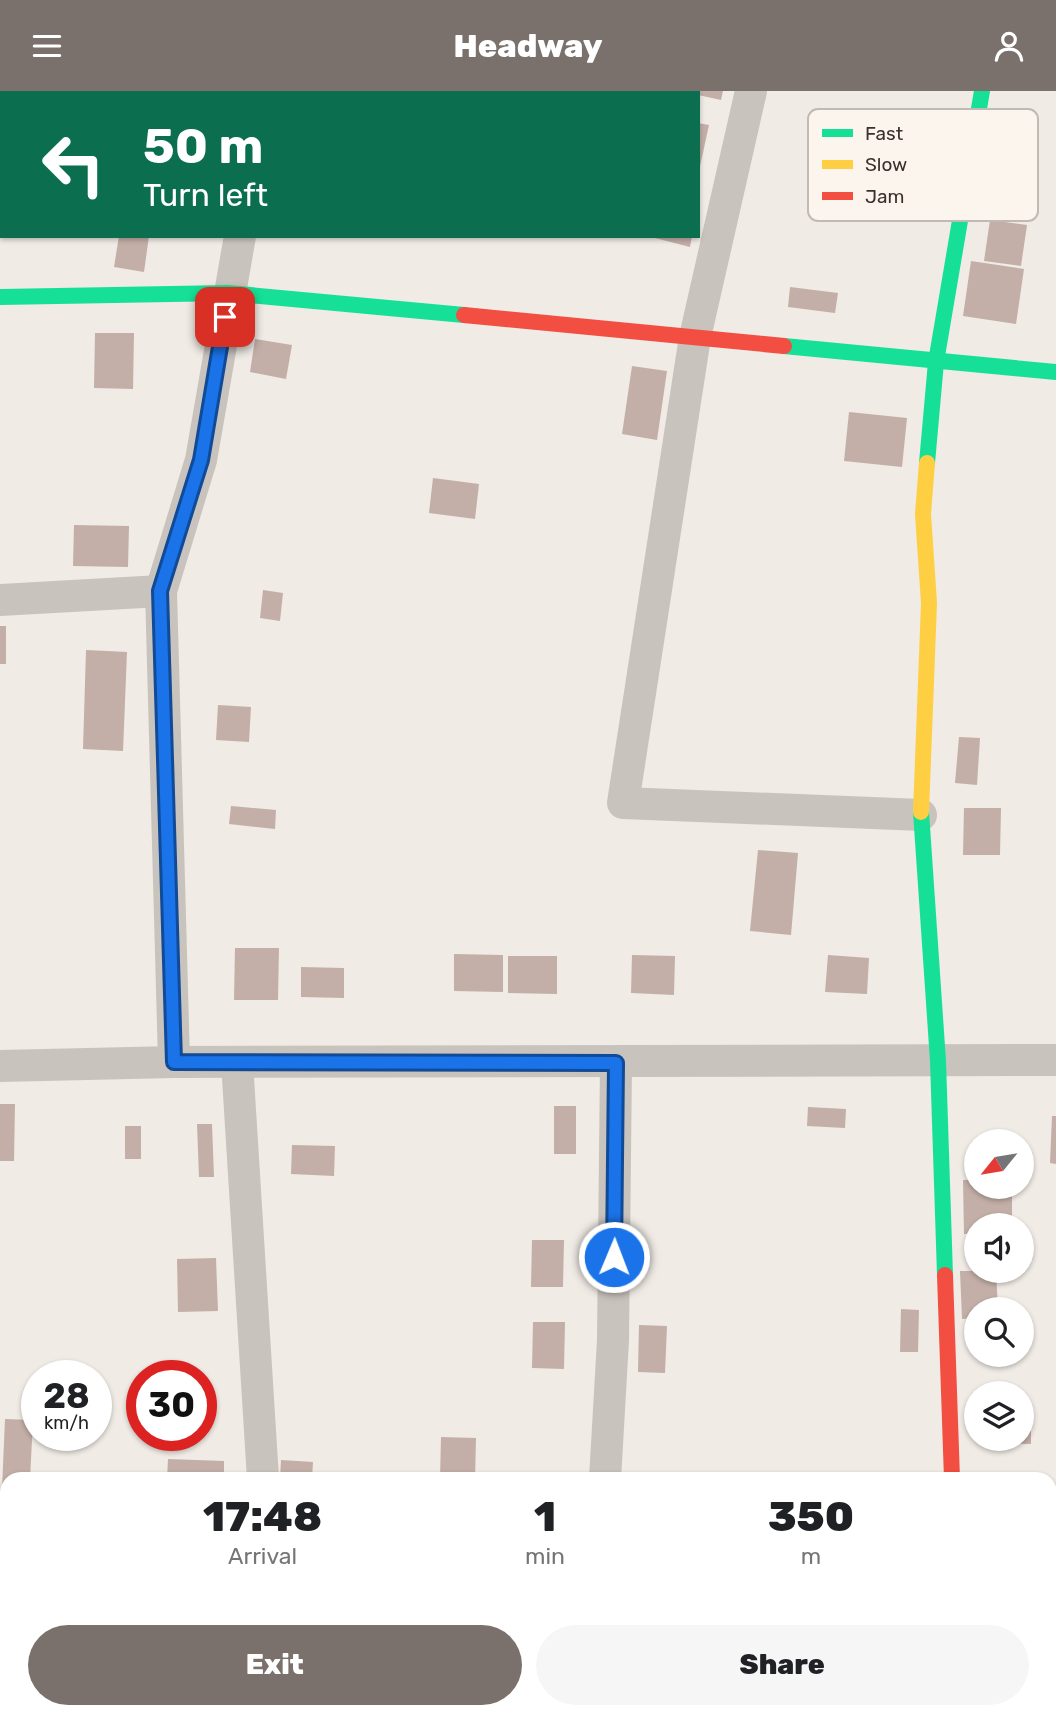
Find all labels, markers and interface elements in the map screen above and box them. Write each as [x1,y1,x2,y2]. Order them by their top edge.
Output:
icon: menu [28,27,66,65]
text: Headway [453,27,603,65]
icon: person [990,27,1028,65]
legend [808,109,1038,221]
text: 50 m [143,117,263,175]
icon: left [28,119,119,210]
text: Fast [865,122,904,145]
text: Slow [865,153,907,176]
text: Turn left [143,176,268,214]
text: Jam [865,185,904,208]
pin [195,287,255,347]
icon: arrive [206,298,244,336]
north arrow [964,1129,1034,1199]
map controls [964,1129,1034,1451]
button: sound [964,1213,1034,1283]
position arrow [577,1220,651,1294]
button: search [964,1297,1034,1367]
speed limit sign: 30 [126,1360,217,1451]
text: 28 [43,1375,90,1417]
button: layers [964,1381,1034,1451]
text: km/h [44,1412,89,1434]
text: 17:48 [203,1492,322,1542]
text: 1 [534,1492,556,1542]
text: 350 [768,1492,854,1542]
text: Arrival [228,1542,297,1570]
text: min [525,1542,565,1570]
text: m [801,1542,821,1570]
button: Exit [28,1625,522,1705]
button: Share [536,1625,1029,1705]

